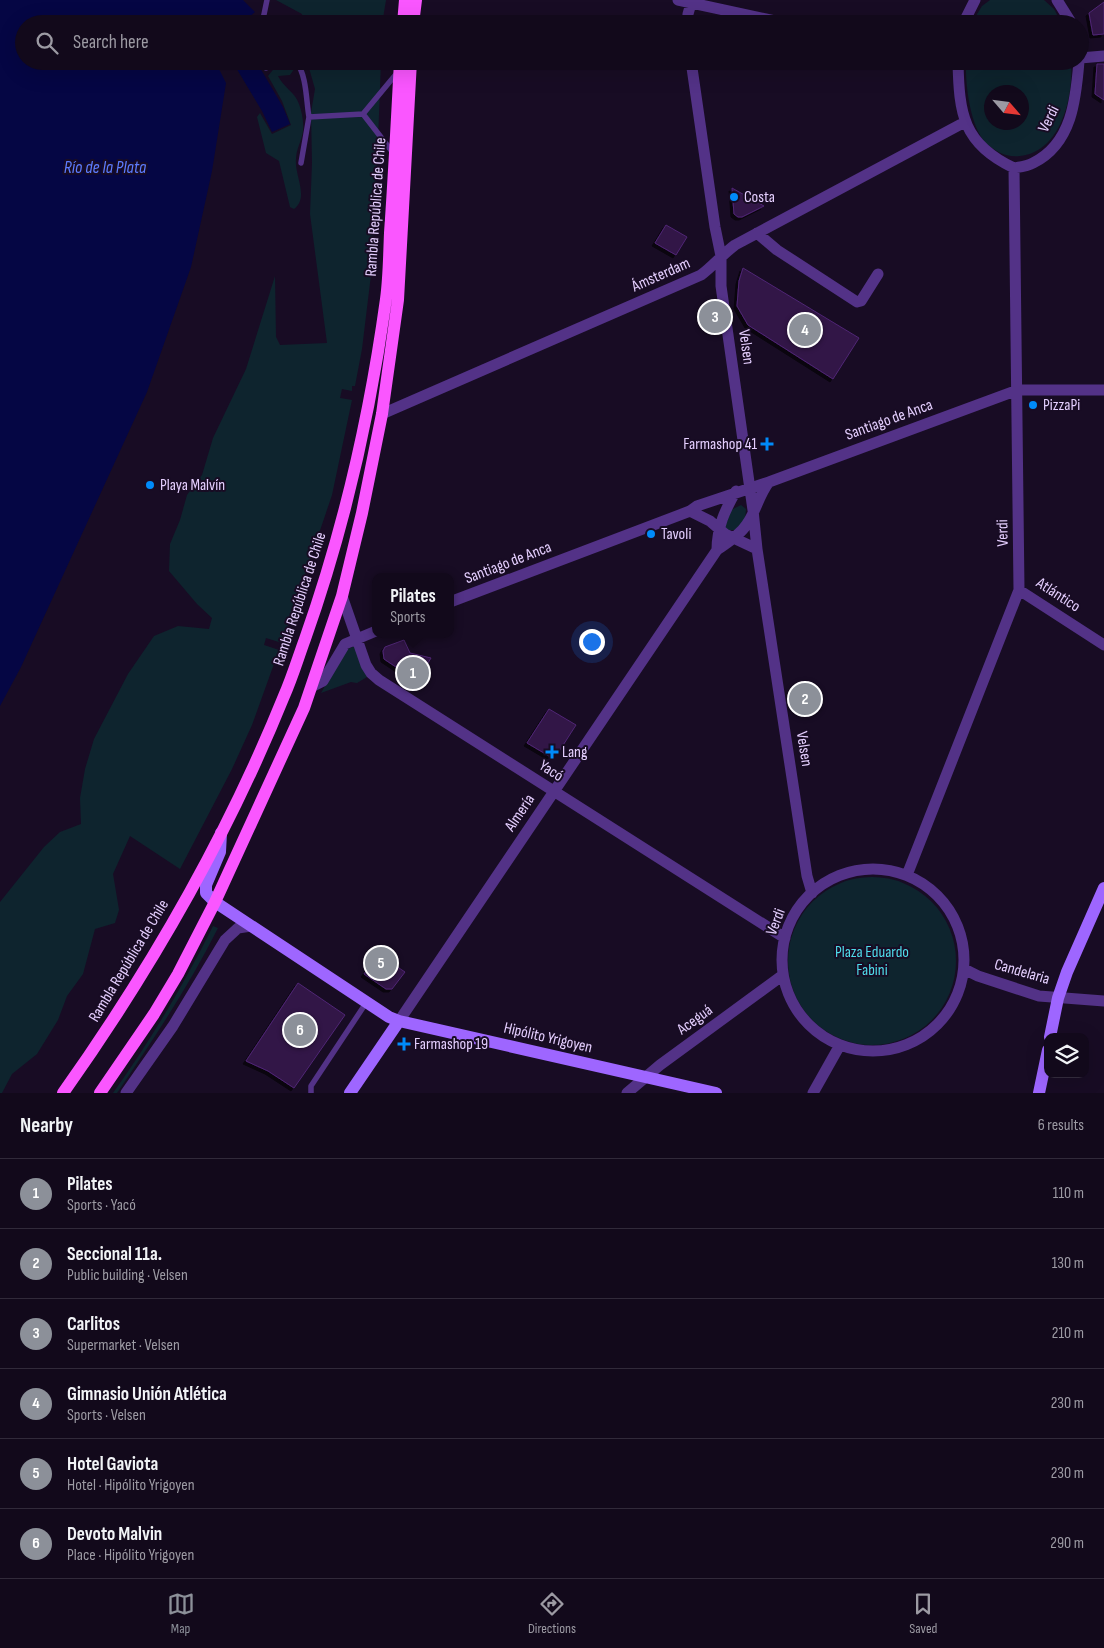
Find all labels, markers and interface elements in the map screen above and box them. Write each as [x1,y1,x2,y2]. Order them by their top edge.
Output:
search box [15,15,1089,70]
icon: search [33,29,61,57]
text: Search here [73,31,149,54]
north arrow [984,85,1029,130]
street label: Verdi [1034,103,1064,135]
street label: Rambla República de Chile [362,137,390,277]
water label: Río de la Plata [64,157,147,178]
place label: Costa [744,188,775,207]
marker: Costa [728,191,740,203]
street label: Ámsterdam [628,254,693,297]
pin: 3 [699,298,731,336]
pin: 4 [789,311,821,349]
street label: Velsen [734,328,758,366]
street label: Santiago de Anca [843,395,935,445]
place label: PizzaPi [1043,396,1080,415]
marker: PizzaPi [1027,399,1039,411]
place label: Farmashop 41 [683,435,757,454]
marker: Farmashop 41 [761,438,773,450]
place label: Playa Malvín [160,476,225,495]
marker: Playa Malvín [144,479,156,491]
street label: Verdi [993,519,1013,547]
place label: Tavoli [661,525,692,544]
marker: Tavoli [645,528,657,540]
street label: Rambla República de Chile [269,530,331,668]
street label: Santiago de Anca [462,538,554,588]
popup [372,573,454,638]
street label: Atlántico [1032,573,1084,616]
text: Pilates [390,585,436,608]
text: Sports [390,608,426,627]
your location [579,629,605,655]
pin: 1 [397,654,429,692]
pin: 2 [789,680,821,718]
street label: Velsen [792,730,816,768]
place label: Lang [562,743,587,762]
marker: Lang [546,746,558,758]
street label: Yacó [535,756,567,786]
street label: Almería [500,791,539,836]
street label: Rambla República de Chile [85,896,173,1026]
street label: Verdi [762,906,790,938]
park label: Plaza Eduardo Fabini [835,943,909,980]
pin: 5 [365,944,397,982]
street label: Candelaria [992,955,1052,989]
street label: Aceguá [673,1001,716,1040]
pin: 6 [284,1011,316,1049]
street label: Hipólito Yrigoyen [502,1019,594,1057]
map controls [1044,1033,1089,1078]
button: layers [1044,1033,1089,1078]
place label: Farmashop 19 [414,1035,488,1054]
marker: Farmashop 19 [398,1038,410,1050]
text: Nearby [20,1113,73,1138]
text: 6 results [1038,1116,1084,1135]
text: Pilates [67,1173,113,1196]
text: 1 [33,1184,39,1203]
text: 110 m [1053,1184,1084,1203]
text: Sports · Yacó [67,1196,136,1215]
text: Seccional 11a. [67,1243,162,1266]
text: 2 [32,1254,40,1273]
text: 130 m [1052,1254,1084,1273]
text: Public building · Velsen [67,1266,188,1285]
text: Carlitos [67,1313,120,1336]
text: 3 [32,1324,40,1343]
text: 210 m [1052,1324,1084,1343]
text: Supermarket · Velsen [67,1336,180,1355]
text: Gimnasio Unión Atlética [67,1383,227,1406]
text: 4 [32,1394,40,1413]
text: 230 m [1051,1394,1084,1413]
text: Sports · Velsen [67,1406,146,1425]
text: Hotel Gaviota [67,1453,158,1476]
text: 5 [32,1464,40,1483]
text: 230 m [1051,1464,1084,1483]
text: Hotel · Hipólito Yrigoyen [67,1476,195,1495]
text: Devoto Malvin [67,1523,162,1546]
text: 6 [32,1534,40,1553]
text: 290 m [1050,1534,1084,1553]
text: Place · Hipólito Yrigoyen [67,1546,194,1565]
tab: Map [167,1590,195,1637]
tab: Directions [528,1590,576,1637]
tab: Saved [909,1590,937,1637]

